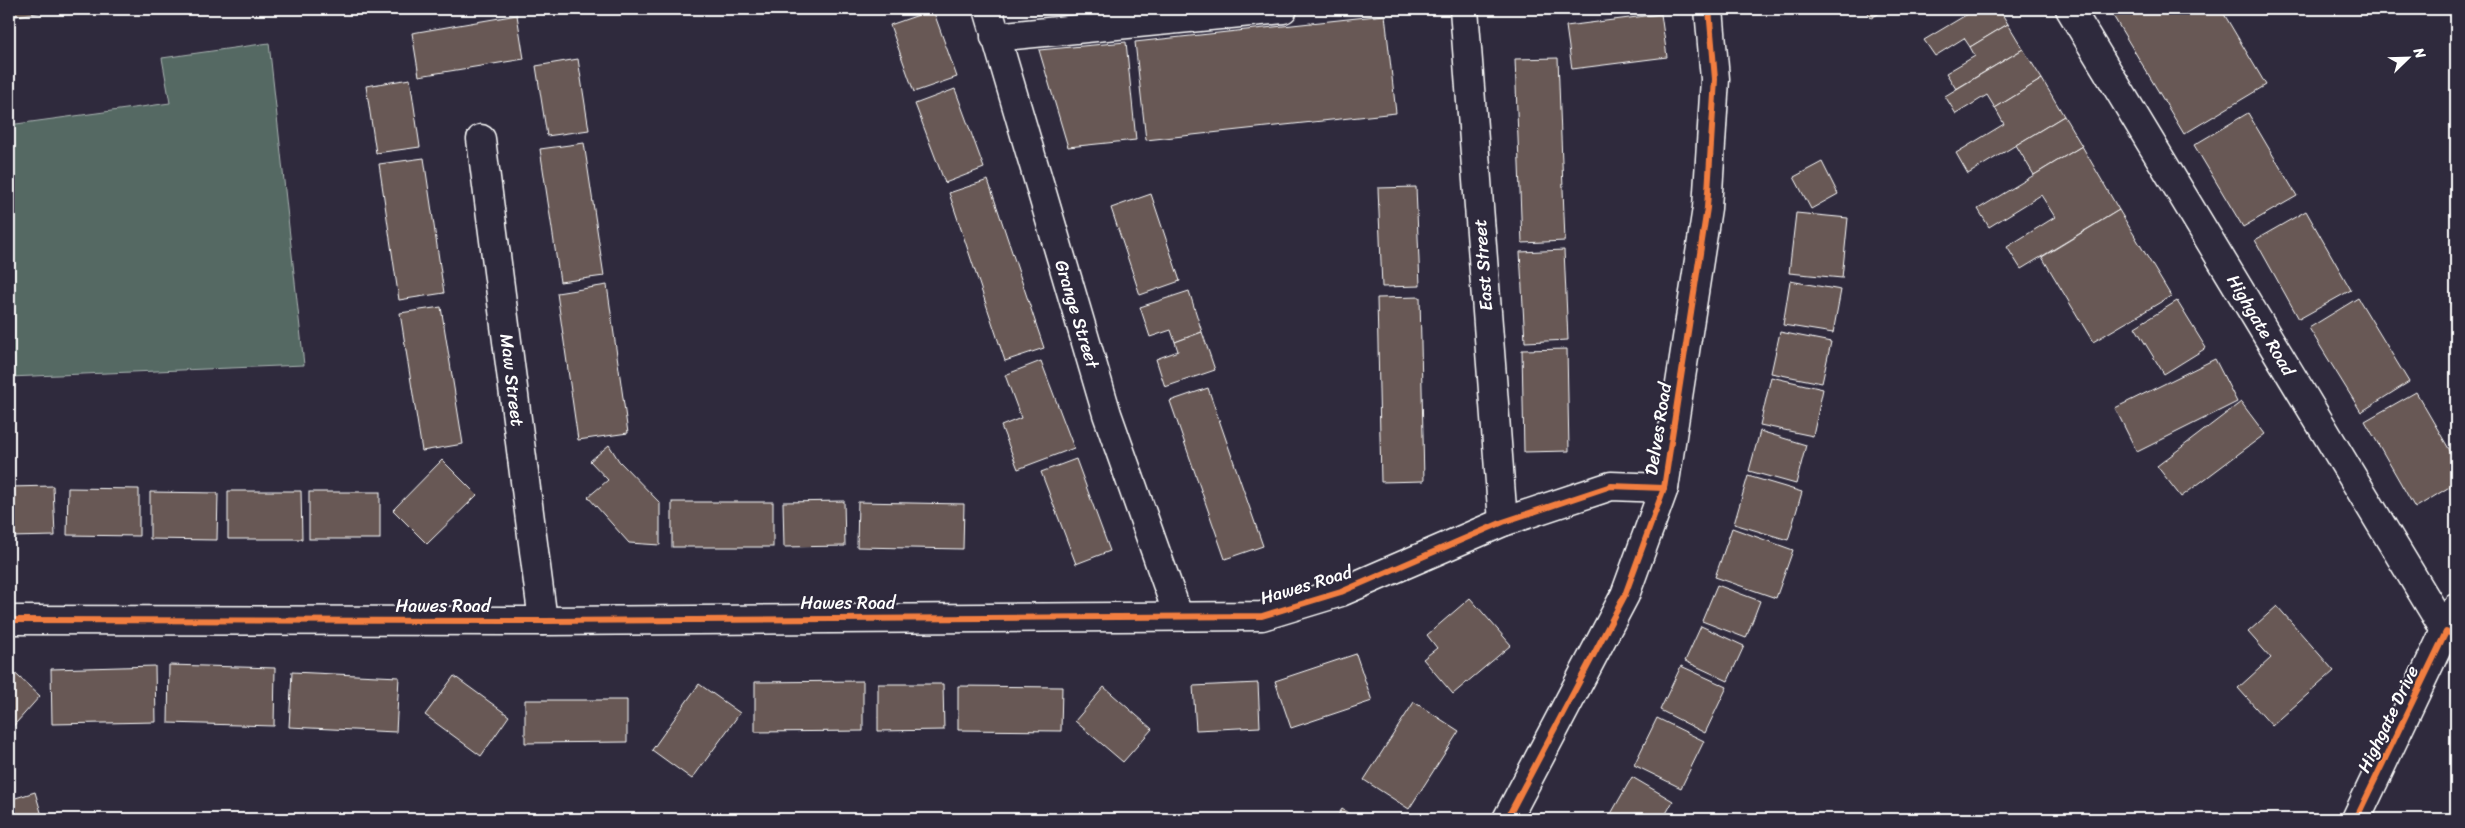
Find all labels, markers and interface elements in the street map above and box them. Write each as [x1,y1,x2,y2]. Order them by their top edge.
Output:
north arrow [2382,32,2432,82]
text: N [2406,43,2433,63]
street label: East Street [1464,218,1502,312]
street label: Grange Street [1045,256,1109,373]
street label: Highgate Road [2218,268,2305,383]
street label: Maw Street [490,332,534,428]
street label: Delves Road [1635,379,1681,478]
street label: Hawes Road [1256,555,1357,614]
street label: Hawes Road [801,587,897,619]
street label: Hawes Road [396,590,492,622]
street label: Highgate Drive [2348,660,2428,778]

